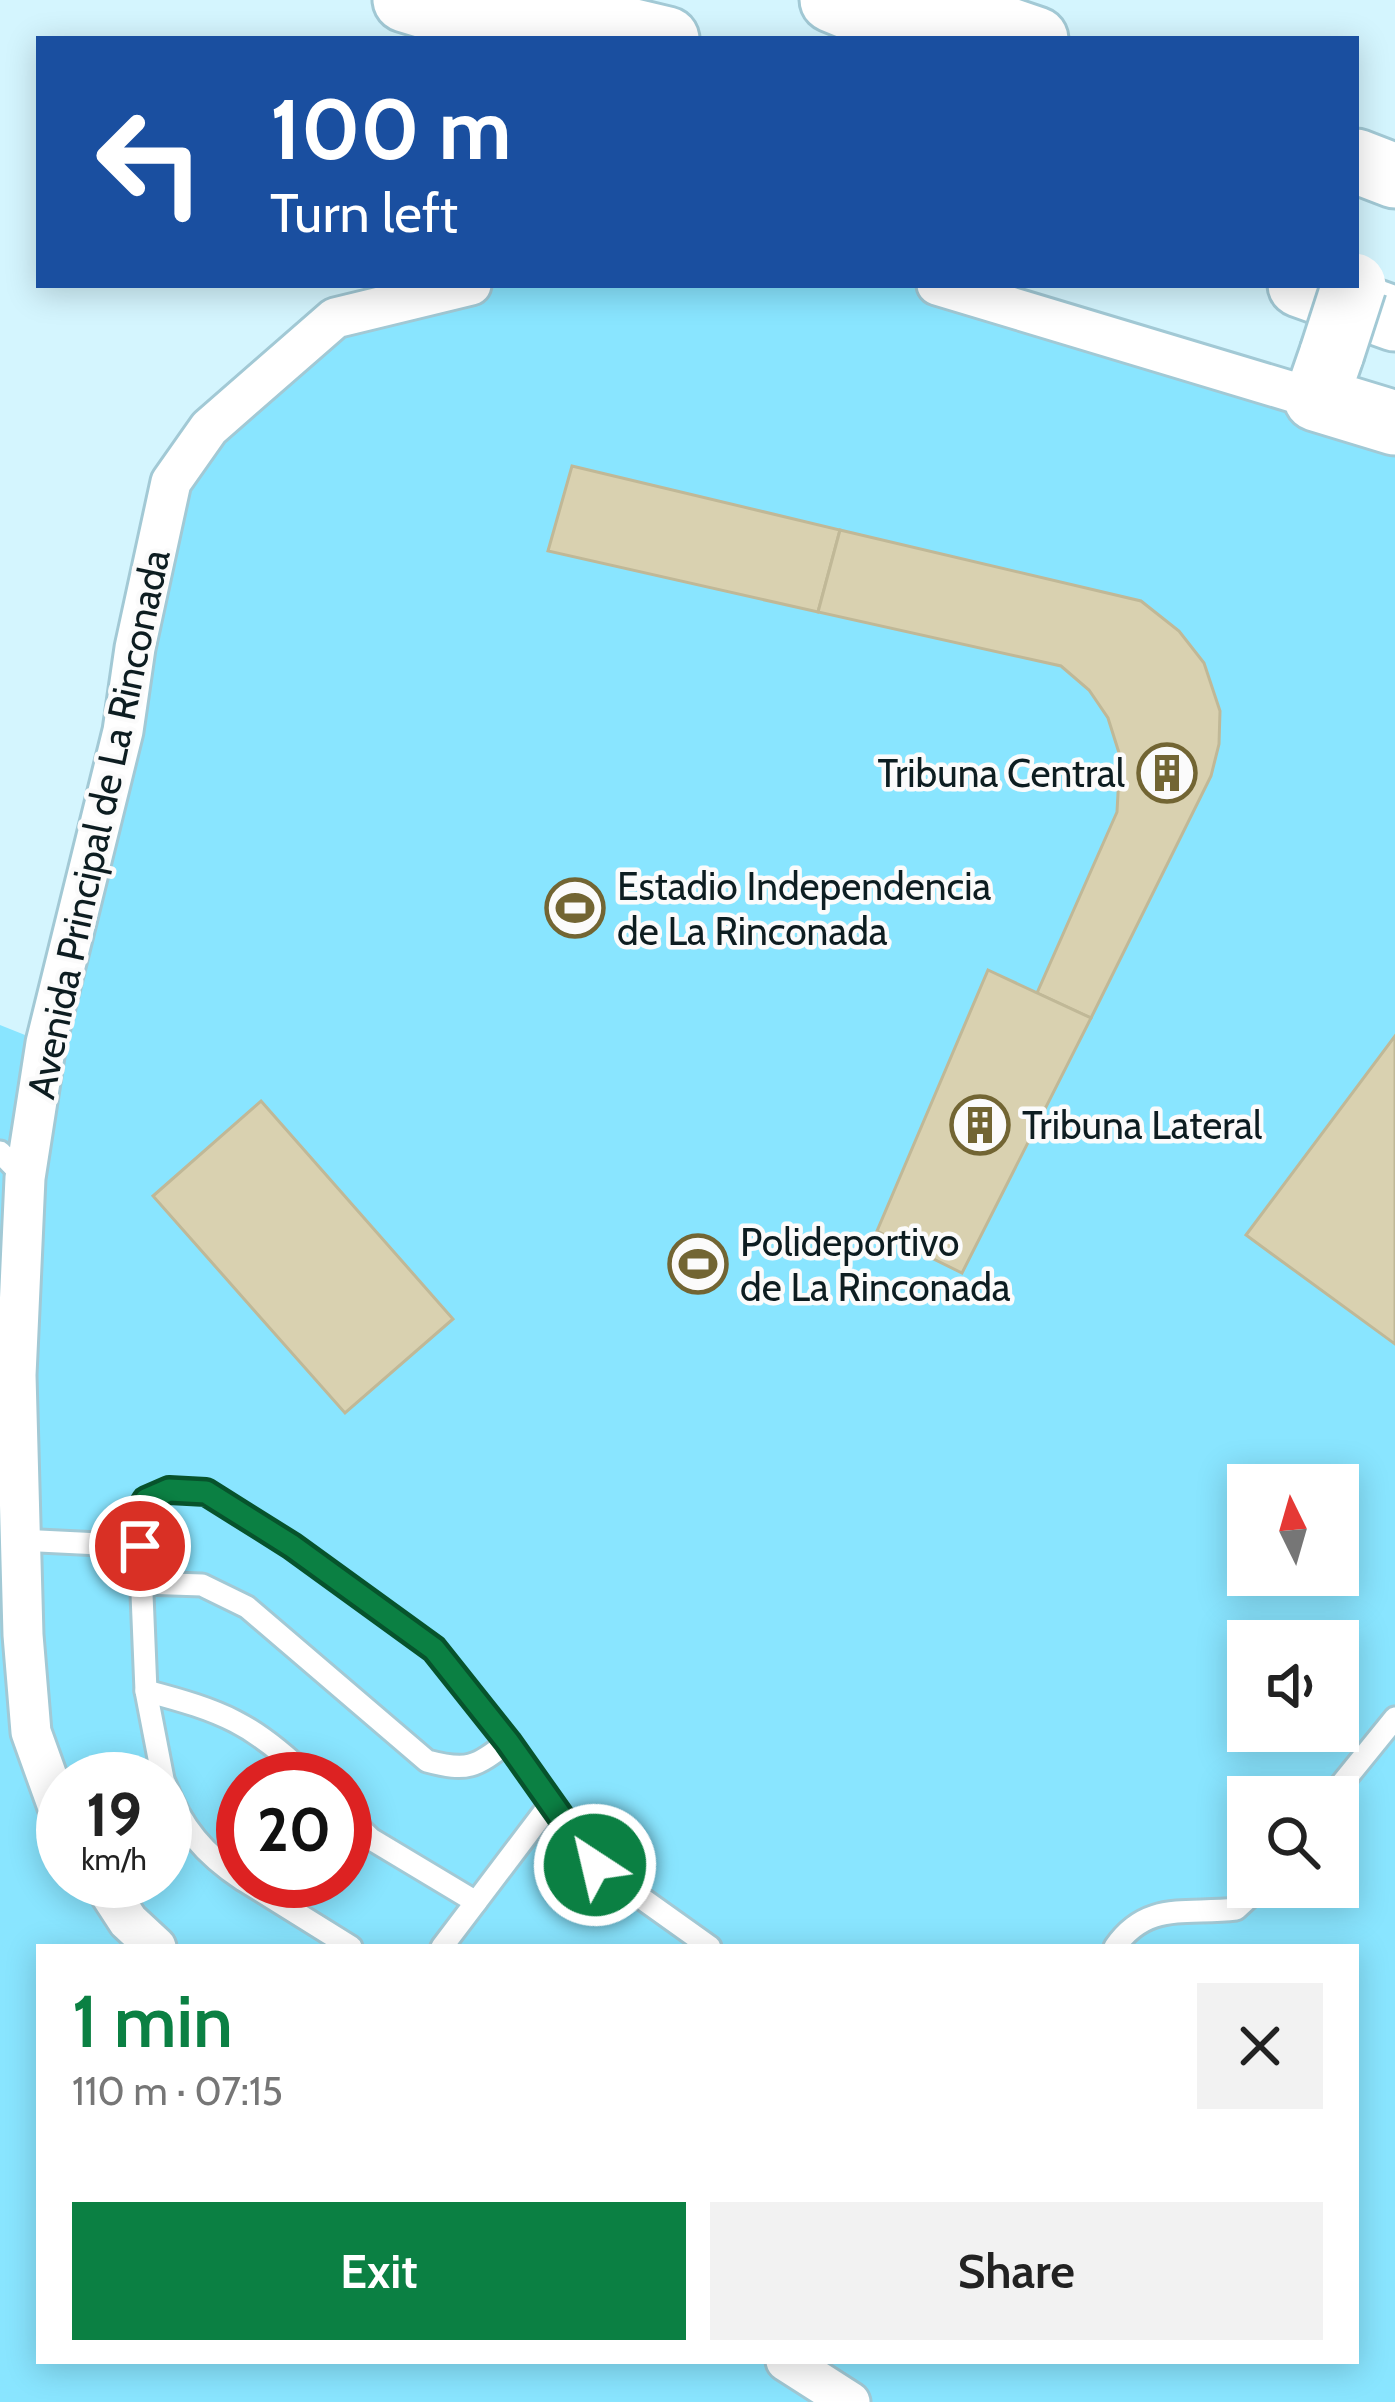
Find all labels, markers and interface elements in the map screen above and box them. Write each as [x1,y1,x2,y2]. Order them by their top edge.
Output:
text: 100 m [270,78,512,180]
icon: left [72,84,228,240]
text: Turn left [270,180,458,246]
street label: Avenida Principal de La Rinconada [16,545,180,1103]
building icon: Tribuna Central [1136,742,1198,804]
place label: Tribuna Central [878,749,1125,797]
place label: Estadio Independencia de La Rinconada [617,862,991,955]
sports icon: Estadio Independencia de La Rinconada [544,877,606,939]
building icon: Tribuna Lateral [949,1094,1011,1156]
place label: Tribuna Lateral [1022,1101,1262,1149]
place label: Polideportivo de La Rinconada [740,1218,1011,1311]
sports icon: Polideportivo de La Rinconada [667,1233,729,1295]
north arrow [1227,1464,1359,1596]
map controls [1227,1464,1359,1908]
pin [89,1495,191,1597]
icon: arrive [107,1513,173,1579]
button: sound [1227,1620,1359,1752]
speed limit sign: 20 [216,1752,372,1908]
button: search [1227,1776,1359,1908]
text: 19 [86,1778,142,1851]
position arrow [532,1802,658,1928]
text: km/h [81,1841,147,1878]
text: 1 min [72,1978,233,2065]
button: close [1197,1983,1323,2109]
text: 110 m · 07:15 [72,2067,283,2115]
button: Exit [72,2202,686,2340]
button: Share [710,2202,1323,2340]

